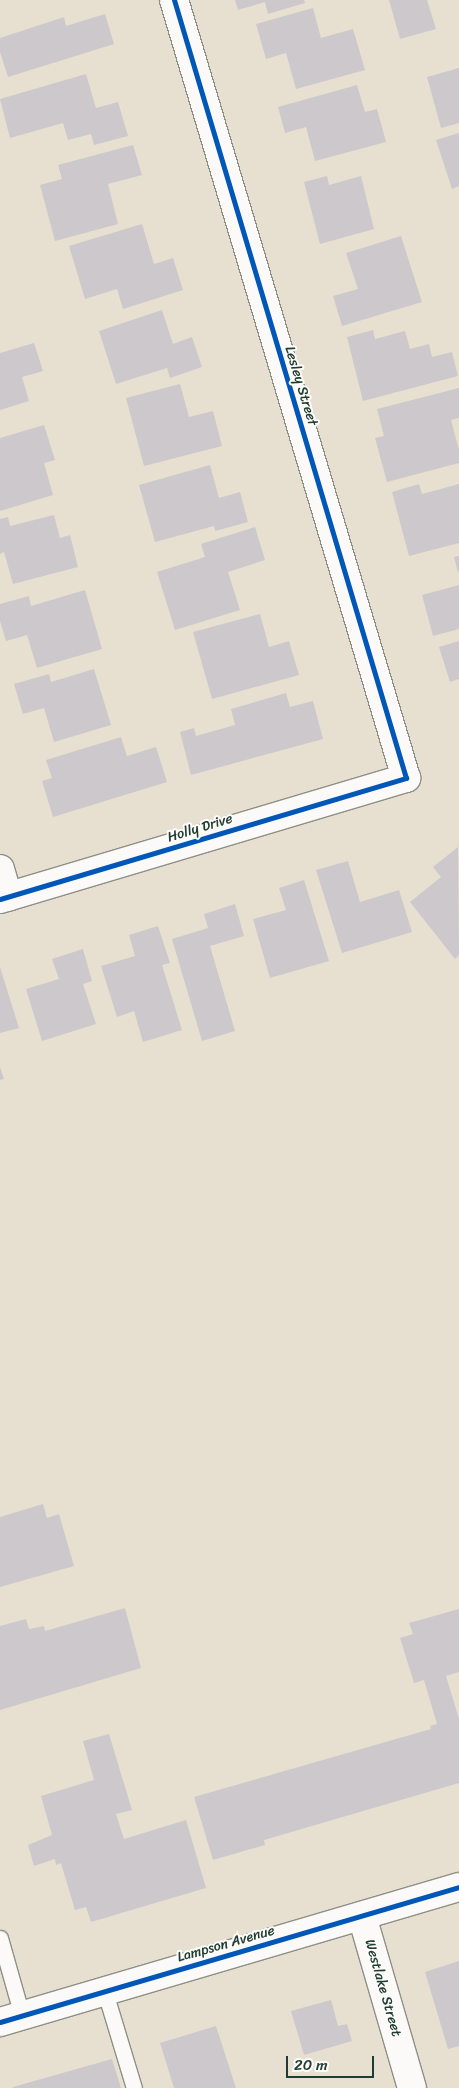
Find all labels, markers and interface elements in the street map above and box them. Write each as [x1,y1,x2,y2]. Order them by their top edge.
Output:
street label: Lesley Street [281,344,321,428]
street label: Holly Drive [165,810,235,846]
street label: Lampson Avenue [175,1922,277,1966]
street label: Westlake Street [361,1938,405,2038]
scale bar [289,2046,376,2078]
text: 20 m [294,2052,328,2078]

